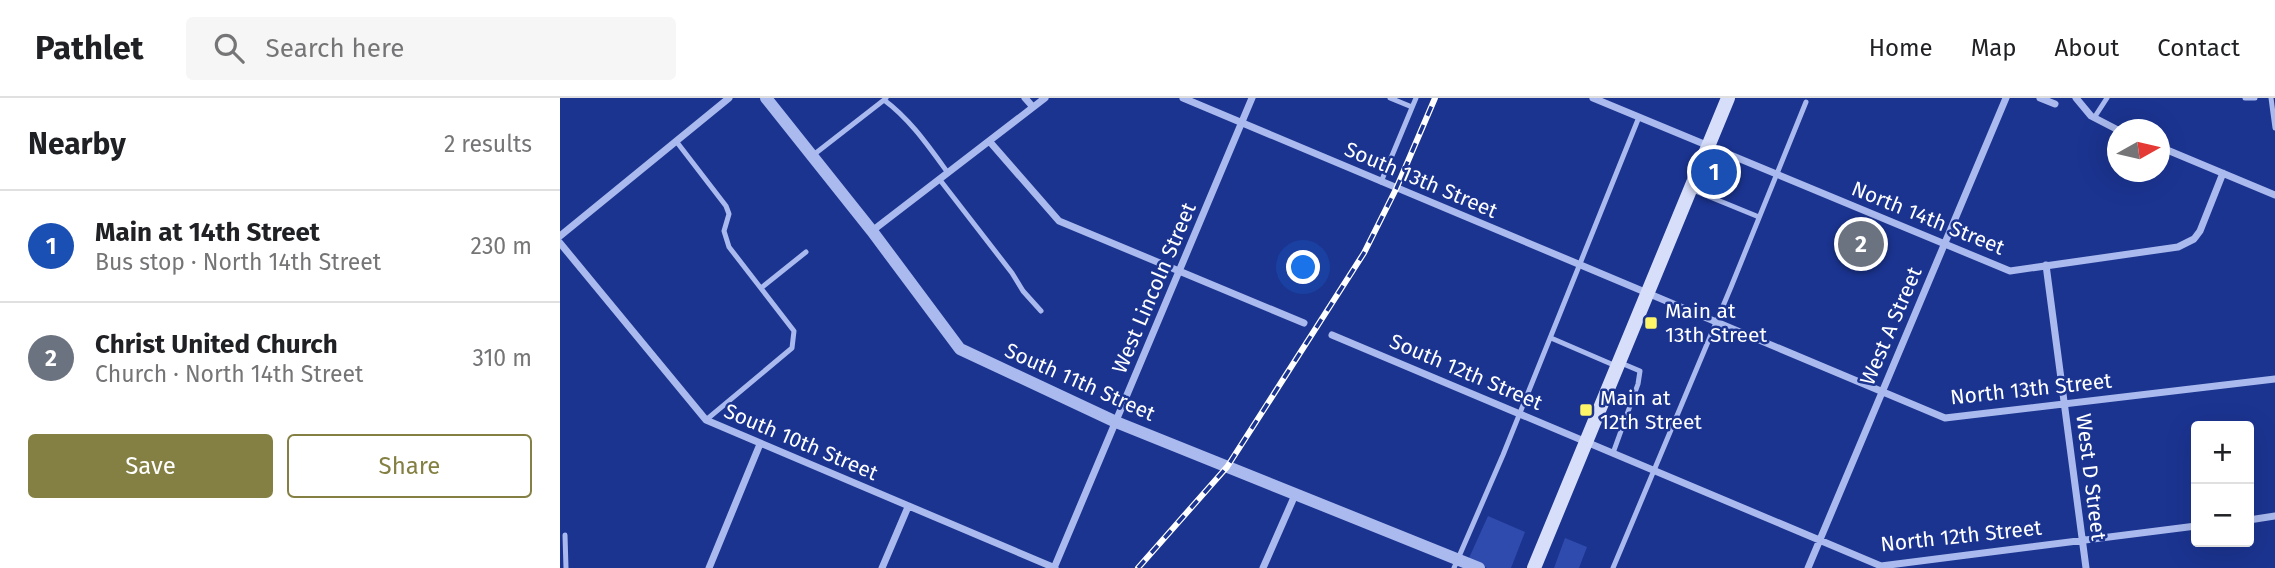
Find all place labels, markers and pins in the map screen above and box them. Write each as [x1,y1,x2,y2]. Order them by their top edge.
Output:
pin: 1 [1691,146,1737,198]
pin: 2 [1838,218,1884,270]
place label: Main at 13th Street [1665,298,1767,348]
marker: Main at 13th Street [1643,315,1659,331]
place label: Main at 12th Street [1600,385,1702,435]
marker: Main at 12th Street [1578,402,1594,418]

